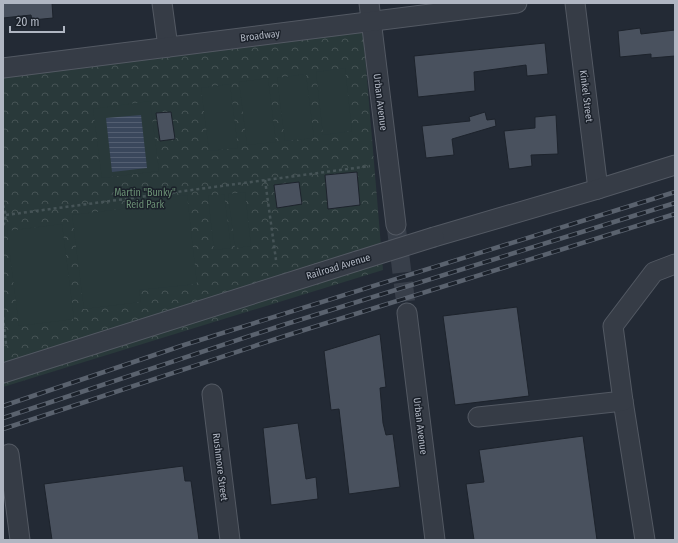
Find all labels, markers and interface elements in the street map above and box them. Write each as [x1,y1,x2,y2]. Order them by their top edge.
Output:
scale bar [10,8,64,34]
text: 20 m [16,15,40,29]
street label: Broadway [240,28,281,44]
street label: Kinkel Street [577,69,595,123]
street label: Urban Avenue [371,73,389,131]
park label: Martin "Bunky" Reid Park [114,187,176,211]
street label: Railroad Avenue [305,251,372,282]
street label: Urban Avenue [411,397,429,455]
street label: Rushmore Street [210,433,230,502]

